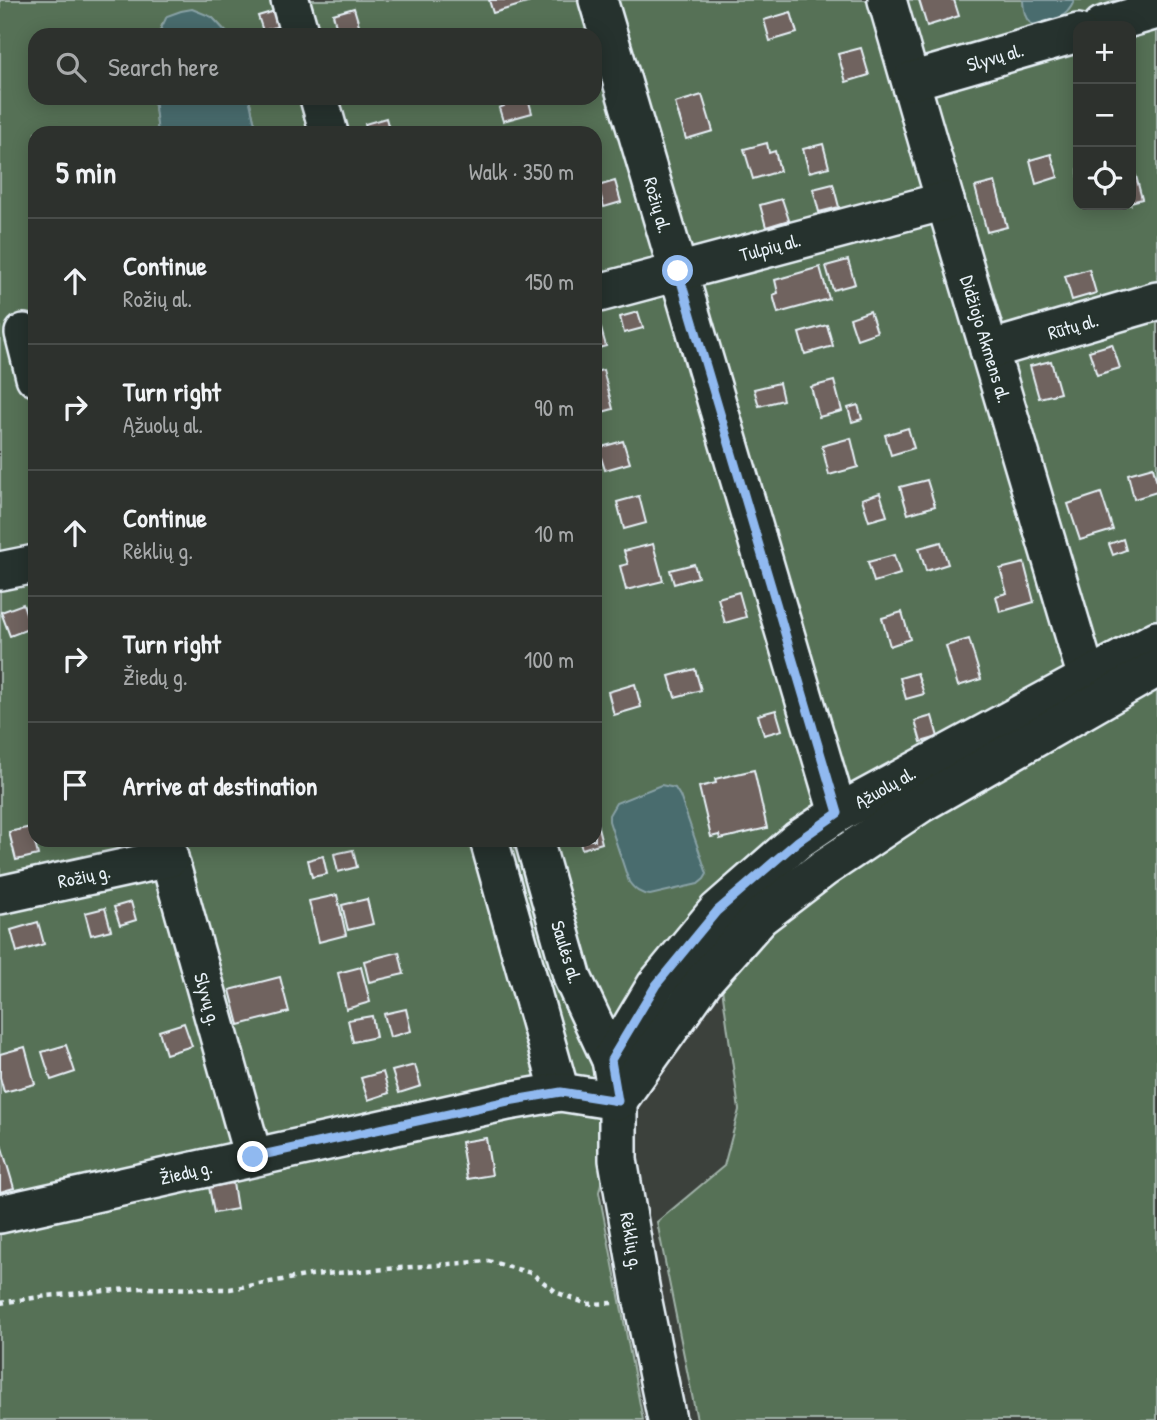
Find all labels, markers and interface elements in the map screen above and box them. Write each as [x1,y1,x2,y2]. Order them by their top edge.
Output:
map controls [1073,21,1136,210]
button: + [1073,21,1136,84]
search box [28,28,602,105]
street label: Slyvų al. [964,37,1026,77]
icon: search [52,48,90,86]
text: Search here [108,49,219,84]
button: − [1073,84,1136,147]
button: locate [1073,147,1136,210]
text: 5 min [56,152,116,192]
text: Walk · 350 m [469,156,574,187]
street label: Rožių al. [638,174,678,236]
street label: Tulpių al. [736,226,804,268]
text: Continue [123,248,207,283]
route start [662,255,693,286]
icon: ahead [56,262,94,300]
text: 150 m [525,266,574,297]
street label: Didžiojo Akmens al. [954,272,1018,406]
text: Rožių al. [123,283,192,314]
street label: Rūtų al. [1045,306,1101,346]
text: Turn right [123,374,221,409]
icon: right [56,388,94,426]
text: 90 m [534,392,574,423]
text: Ąžuolų al. [123,409,203,440]
text: Continue [123,500,207,535]
icon: ahead [56,514,94,552]
text: 10 m [534,518,574,549]
text: Rėklių g. [123,535,193,566]
text: Turn right [123,626,221,661]
icon: right [56,640,94,678]
text: 100 m [524,644,574,675]
text: Žiedų g. [123,661,188,692]
street label: Ąžuolų al. [850,760,920,814]
icon: arrive [56,766,94,804]
text: Arrive at destination [123,768,318,803]
street label: Rožių g. [55,858,113,894]
street label: Saulės al. [545,917,589,987]
street label: Slyvų g. [188,970,228,1028]
route end [237,1141,268,1172]
street label: Žiedų g. [157,1153,215,1191]
street label: Rėklių g. [614,1210,650,1272]

